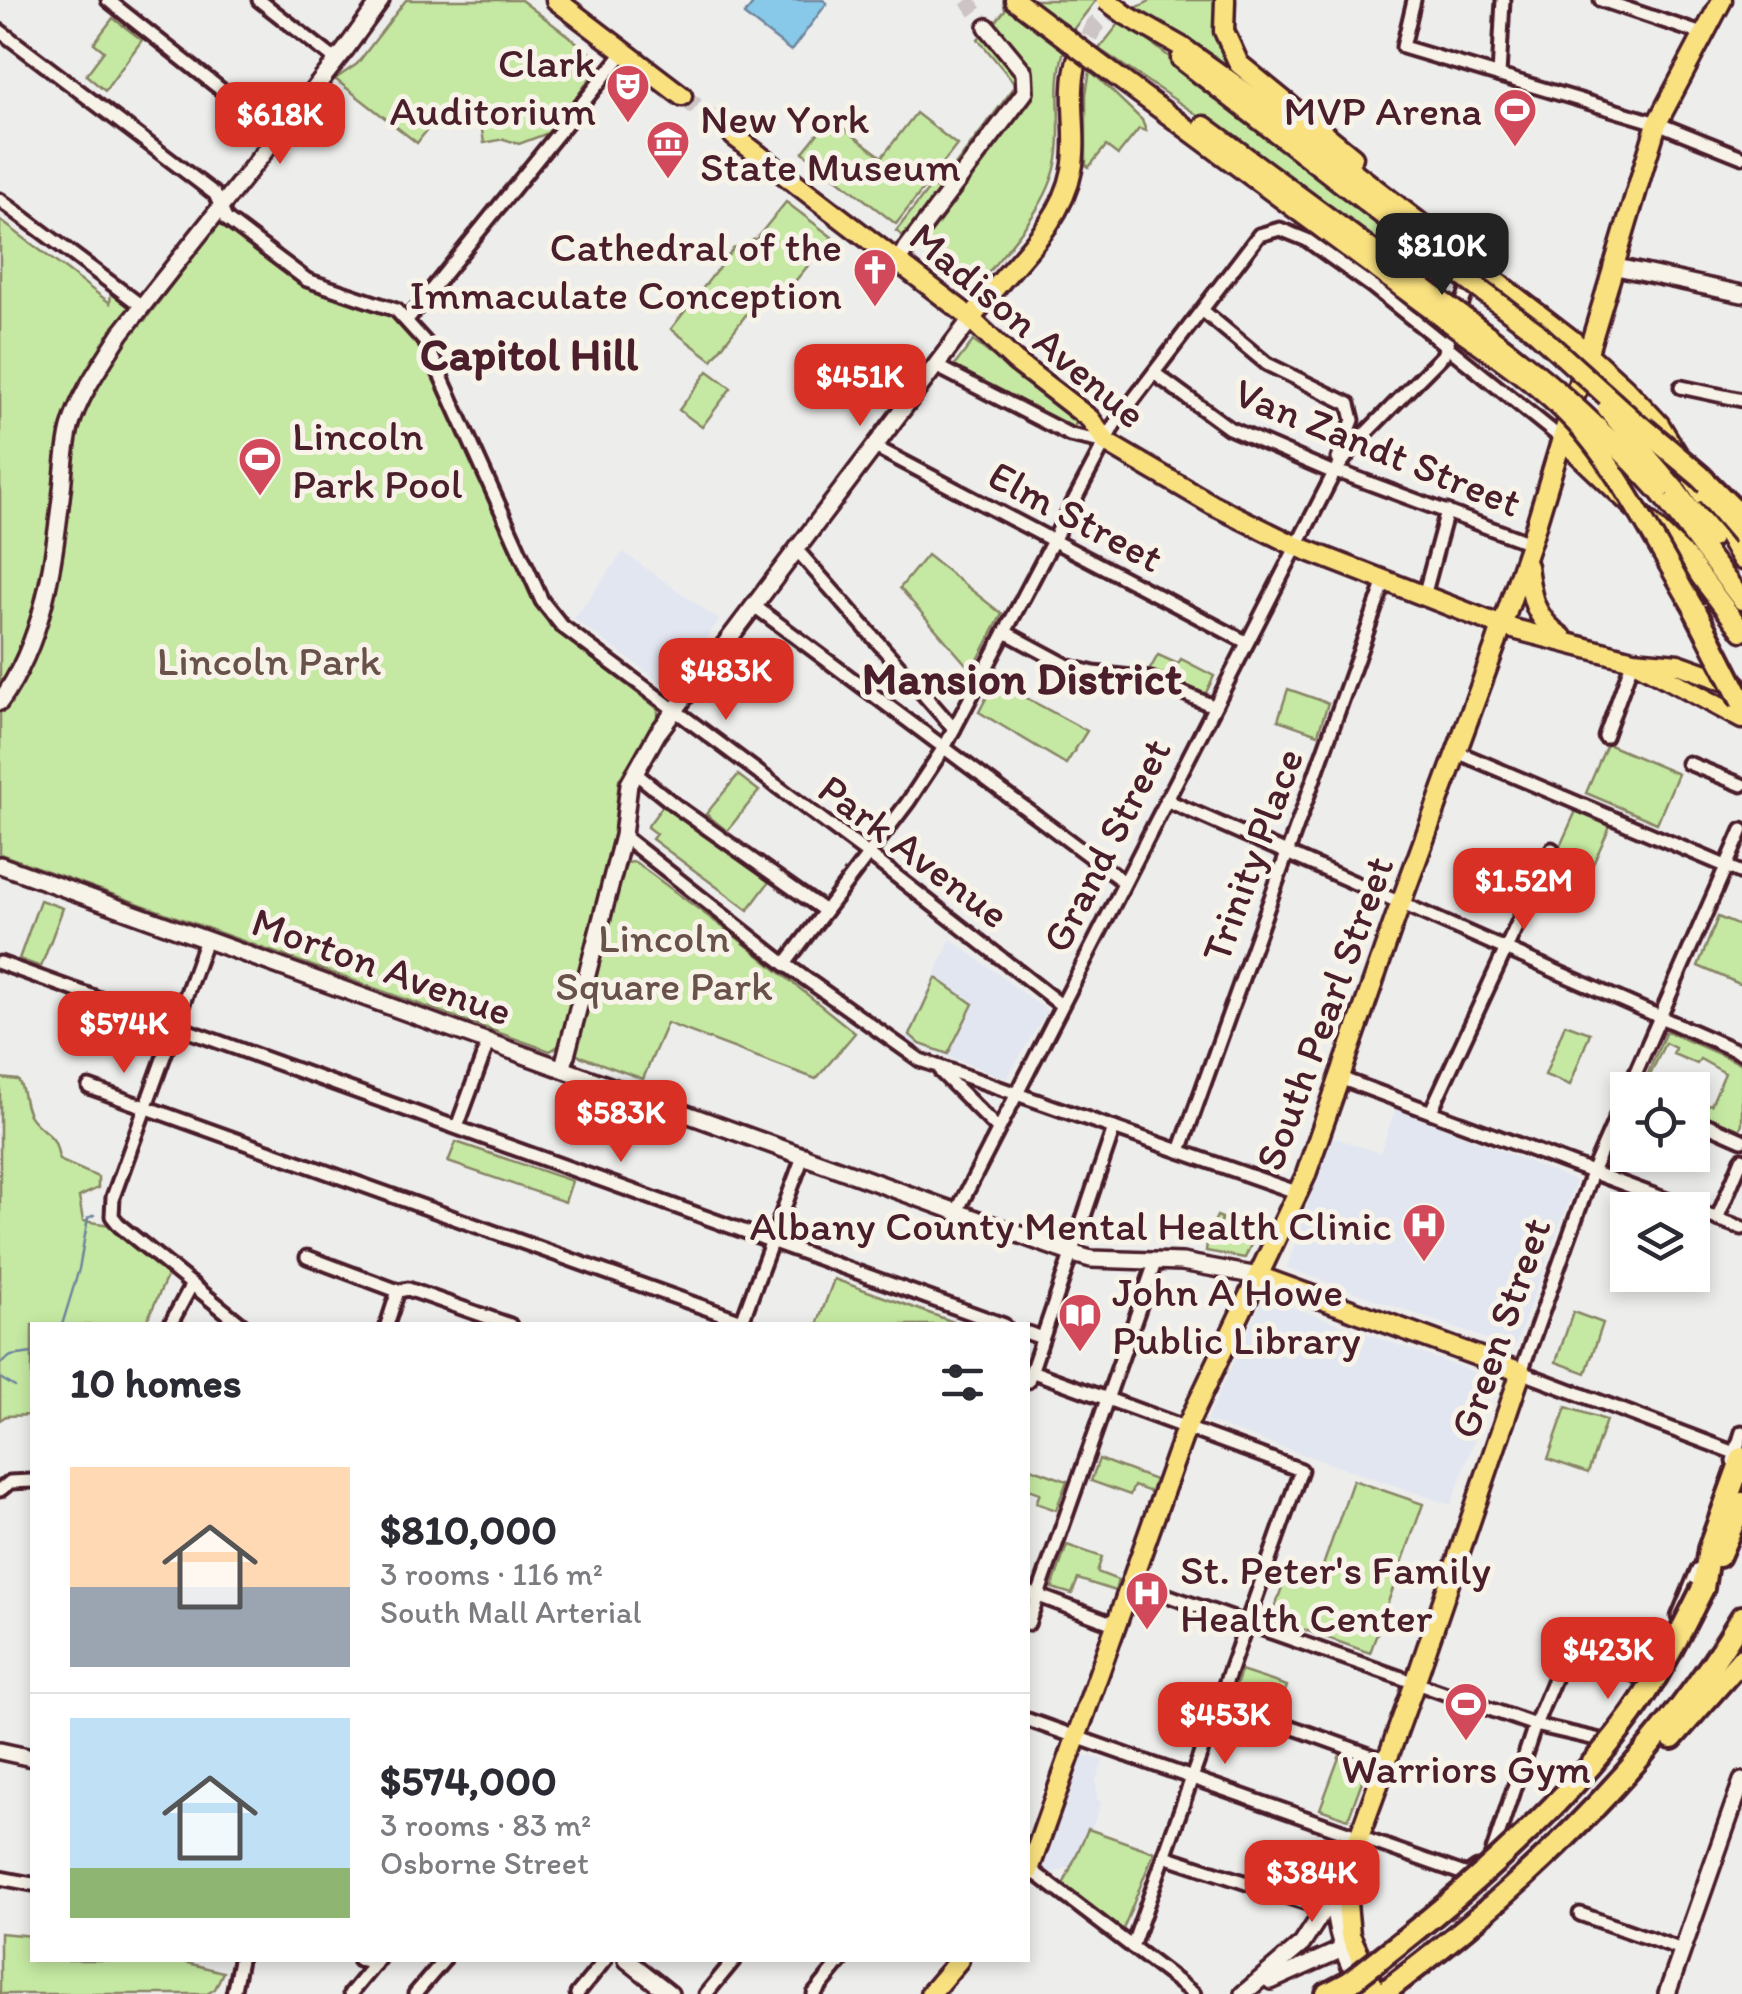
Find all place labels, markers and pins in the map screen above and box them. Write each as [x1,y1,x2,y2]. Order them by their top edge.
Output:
place label: Clark Auditorium [390,37,596,136]
theatre icon: Clark Auditorium [605,63,651,124]
pin: $618K [210,82,350,167]
place label: MVP Arena [1284,85,1482,136]
sports icon: MVP Arena [1492,87,1538,148]
place label: New York State Museum [700,93,961,192]
museum icon: New York State Museum [645,119,691,180]
pin: $810K [1372,213,1512,298]
place label: Cathedral of the Immaculate Conception [409,221,842,320]
church icon: Cathedral of the Immaculate Conception [852,247,898,308]
pin: $451K [790,344,930,429]
place label: Lincoln Park Pool [292,410,463,509]
sports icon: Lincoln Park Pool [237,436,283,497]
pin: $483K [656,638,796,723]
pin: $1.52M [1443,848,1605,933]
pin: $574K [54,991,194,1076]
pin: $583K [551,1080,691,1165]
place label: Albany County Mental Health Clinic [749,1200,1392,1251]
hospital icon: Albany County Mental Health Clinic [1401,1202,1447,1263]
place label: John A Howe Public Library [1112,1266,1361,1365]
library icon: John A Howe Public Library [1057,1292,1103,1353]
place label: St. Peter's Family Health Center [1180,1544,1491,1643]
hospital icon: St. Peter's Family Health Center [1124,1570,1170,1631]
pin: $423K [1538,1617,1678,1702]
sports icon: Warriors Gym [1443,1681,1489,1742]
pin: $453K [1155,1682,1295,1767]
place label: Warriors Gym [1341,1743,1591,1794]
pin: $384K [1242,1840,1382,1925]

